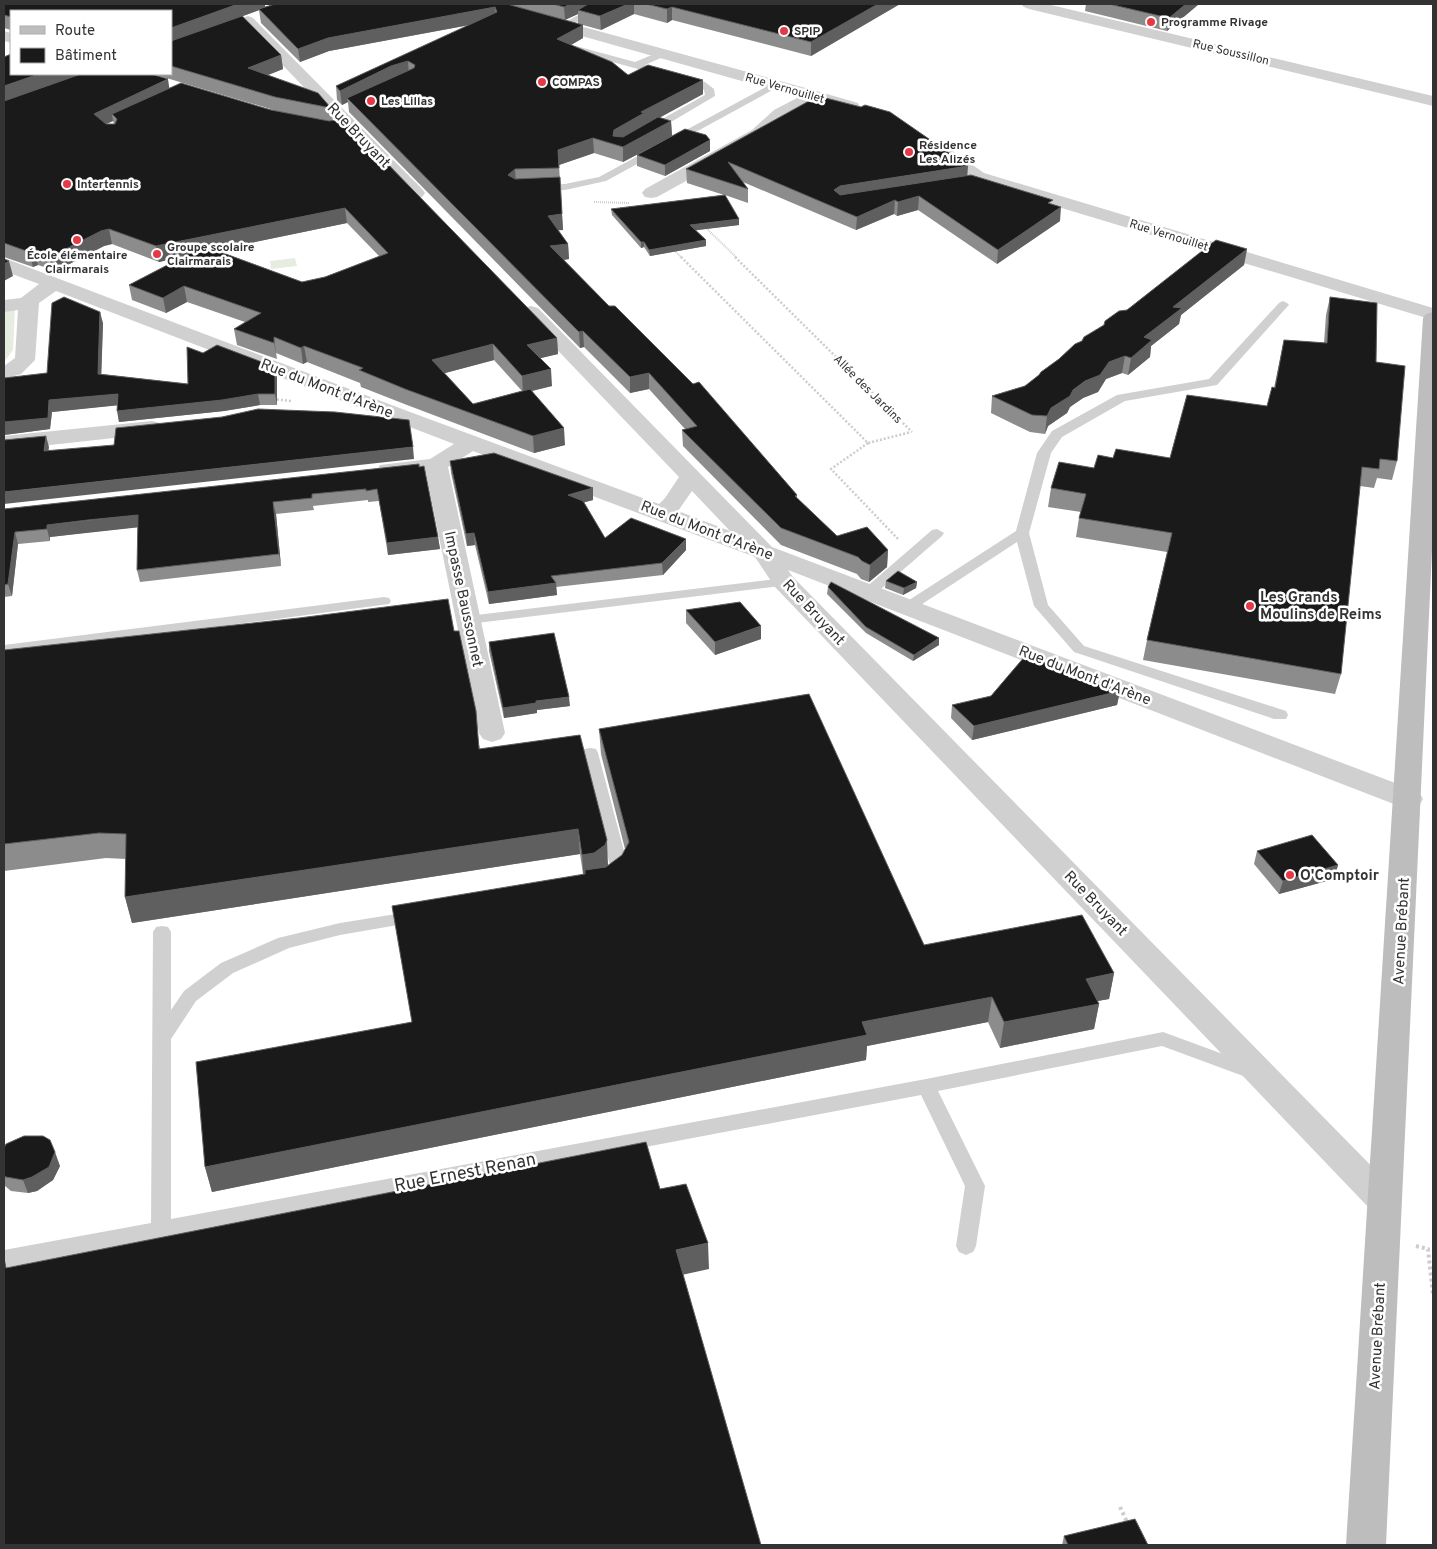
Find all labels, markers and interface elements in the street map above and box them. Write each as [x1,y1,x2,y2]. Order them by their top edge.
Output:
legend [10,10,172,75]
place label: Programme Rivage [1161,15,1268,31]
marker: Programme Rivage [1145,16,1157,28]
text: Route [55,22,95,41]
place label: SPIP [794,24,821,40]
marker: SPIP [778,25,790,37]
street label: Rue Soussillon [1191,36,1271,70]
text: Bâtiment [55,47,117,66]
street label: Rue Vernouillet [743,70,826,108]
place label: COMPAS [552,75,600,91]
marker: COMPAS [536,76,548,88]
place label: Les Lillas [381,94,433,110]
marker: Les Lillas [365,95,377,107]
street label: Rue Bruyant [322,99,394,173]
place label: Résidence Les Alizés [919,138,977,168]
marker: Résidence Les Alizés [903,146,915,158]
place label: Intertennis [77,177,139,193]
marker: Intertennis [61,178,73,190]
street label: Rue Vernouillet [1127,216,1210,256]
marker: École élémentaire Clairmarais [71,234,83,246]
place label: Groupe scolaire Clairmarais [167,240,255,270]
place label: École élémentaire Clairmarais [27,248,128,278]
marker: Groupe scolaire Clairmarais [151,248,163,260]
street label: Allée des Jardins [829,352,905,428]
street label: Rue du Mont d'Arène [258,355,395,423]
street label: Rue du Mont d'Arène [638,497,775,565]
street label: Impasse Baussonnet [439,530,486,669]
street label: Rue Bruyant [777,576,848,650]
place label: Les Grands Moulins de Reims [1260,589,1382,625]
marker: Les Grands Moulins de Reims [1244,600,1256,612]
street label: Rue du Mont d'Arène [1016,642,1153,710]
street label: Rue Bruyant [1059,867,1131,941]
place label: O'Comptoir [1300,867,1380,886]
marker: O'Comptoir [1284,869,1296,881]
street label: Avenue Brébant [1390,877,1415,985]
street label: Rue Ernest Renan [392,1148,538,1198]
street label: Avenue Brébant [1366,1282,1391,1390]

